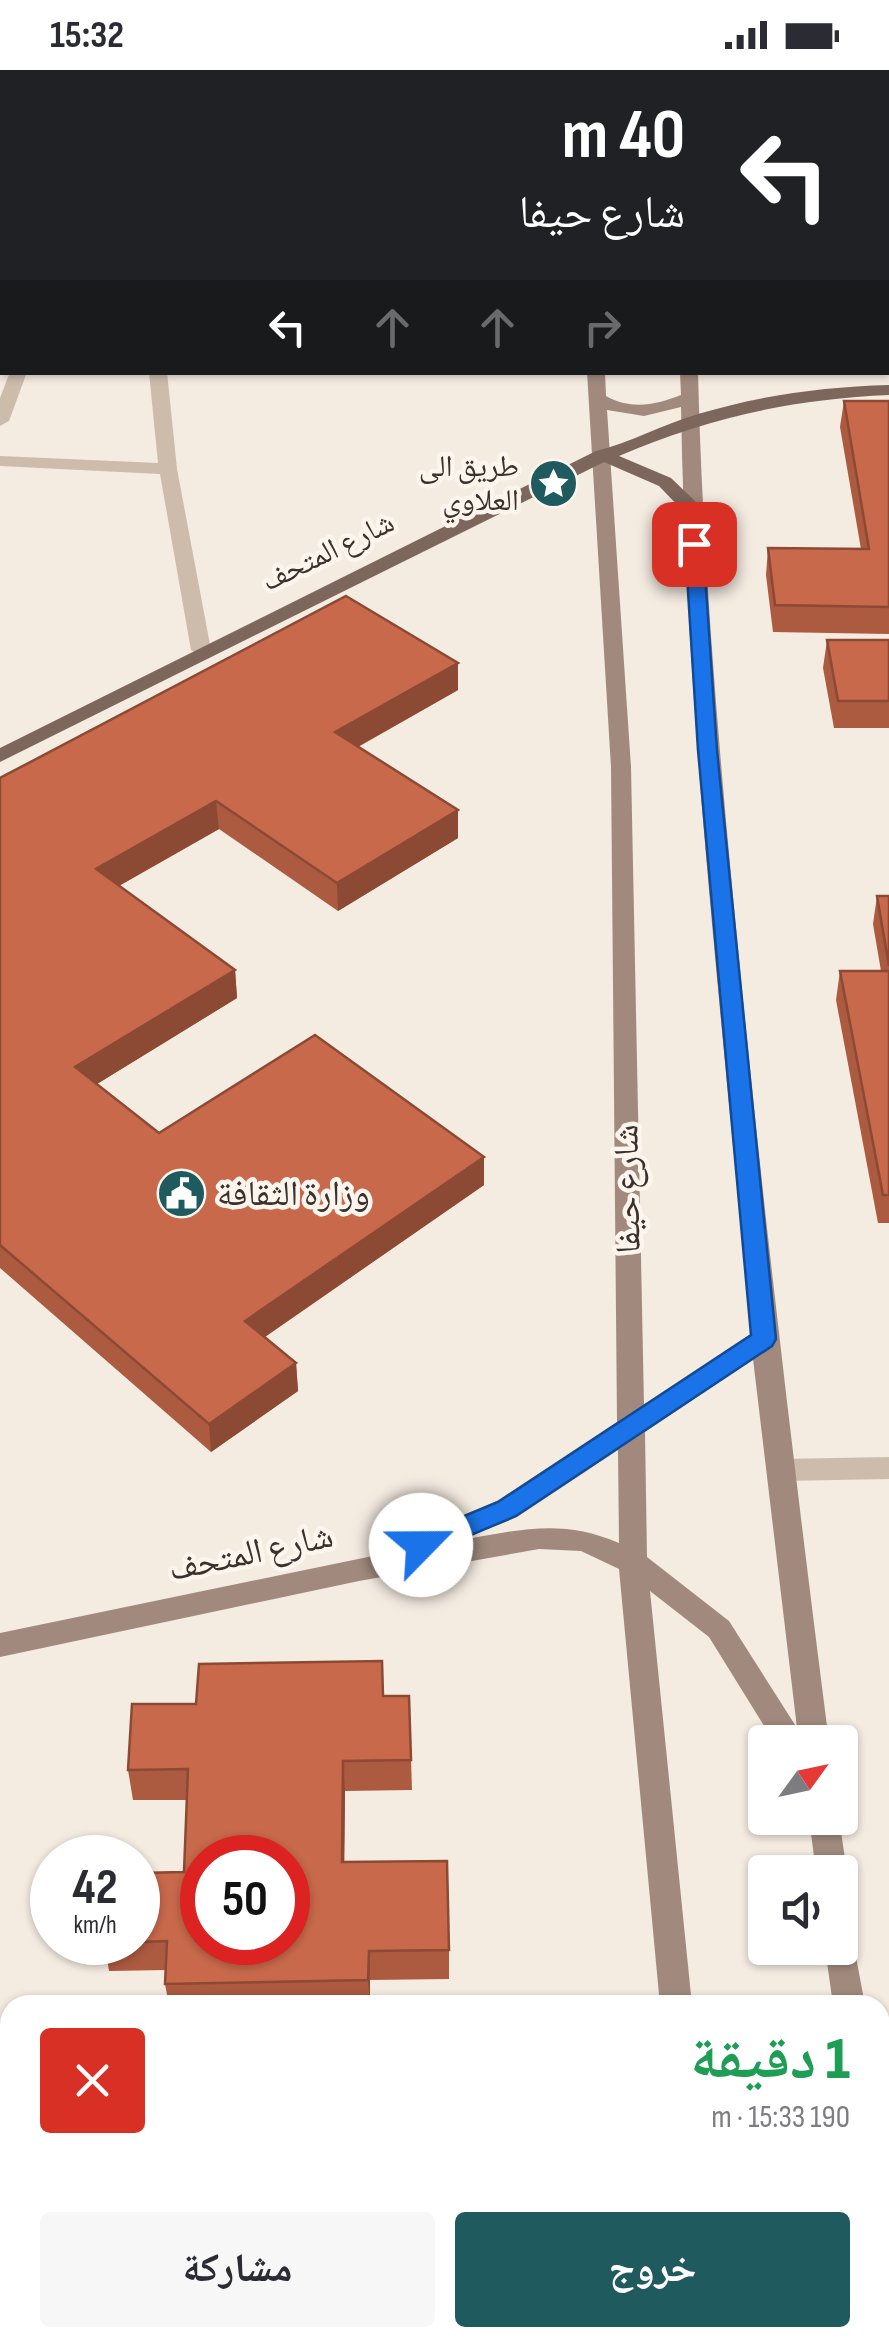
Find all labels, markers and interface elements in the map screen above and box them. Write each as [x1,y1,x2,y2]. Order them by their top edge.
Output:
text: 15:32 [50,13,124,58]
text: 40 m [562,94,685,178]
icon: left [720,110,850,240]
text: شارع حيفا [519,186,685,241]
icon: left [260,300,315,355]
icon: ahead [365,300,420,355]
icon: ahead [470,300,525,355]
icon: right [575,300,630,355]
place label: طريق الى العلاوي [419,449,519,524]
place icon: طريق الى العلاوي [528,458,580,510]
pin [652,502,737,587]
street label: شارع المتحف [256,504,400,600]
icon: arrive [667,517,722,572]
street label: شارع حيفا [605,1124,651,1254]
public building icon: وزارة الثقافة [156,1168,208,1220]
place label: وزارة الثقافة [217,1173,370,1216]
position arrow [369,1493,473,1597]
street label: شارع المتحف [165,1515,337,1591]
north arrow [748,1725,858,1835]
map controls [748,1725,858,1965]
speed limit sign: 50 [180,1835,310,1965]
button: sound [748,1855,858,1965]
text: 42 [72,1858,118,1918]
text: km/h [73,1910,117,1941]
text: 1 دقيقة [690,2024,850,2096]
button: close [40,2028,145,2133]
text: 190 m · 15:33 [711,2098,850,2137]
button: مشاركة [40,2212,435,2327]
button: خروج [455,2212,850,2327]

